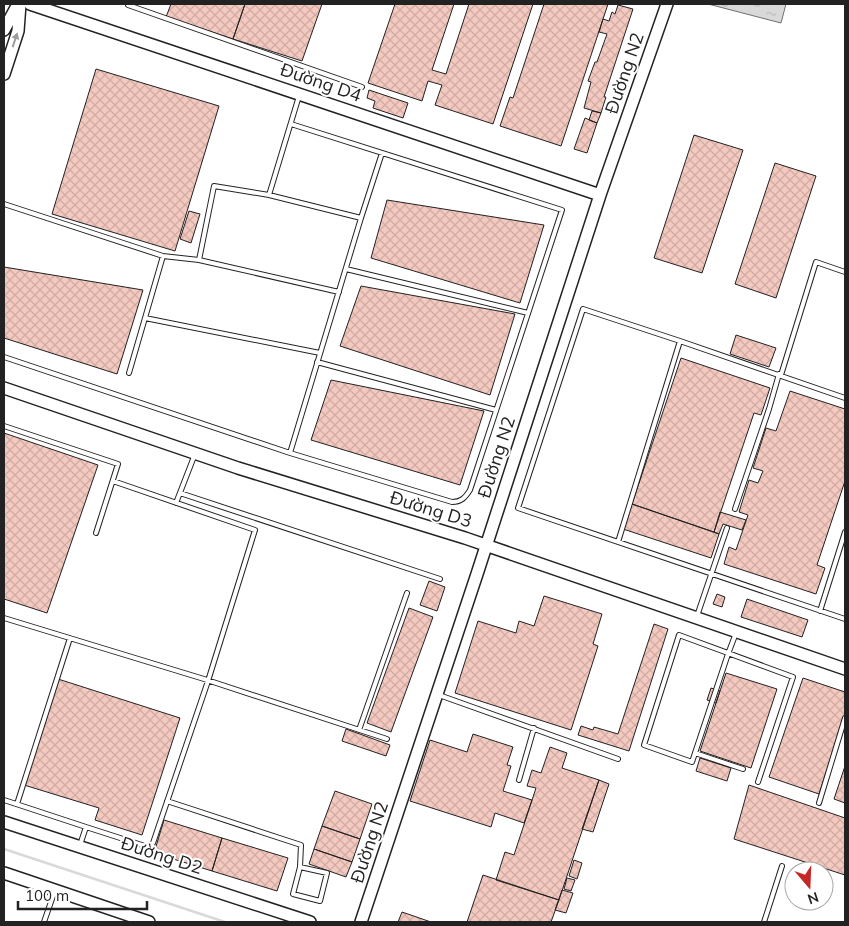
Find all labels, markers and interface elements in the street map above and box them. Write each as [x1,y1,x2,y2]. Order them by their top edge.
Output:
street label: Đường N2 [599,29,649,117]
one-way arrow [12,32,19,47]
street label: Đường D4 [277,57,365,107]
street label: Đường N2 [472,413,520,501]
street label: Đường D3 [387,486,475,532]
street label: Đường N2 [345,798,393,886]
street label: Đường D2 [118,831,206,879]
north arrow [784,861,834,911]
scale bar [18,878,146,910]
text: 100 m [25,886,69,905]
text: N [805,888,821,909]

